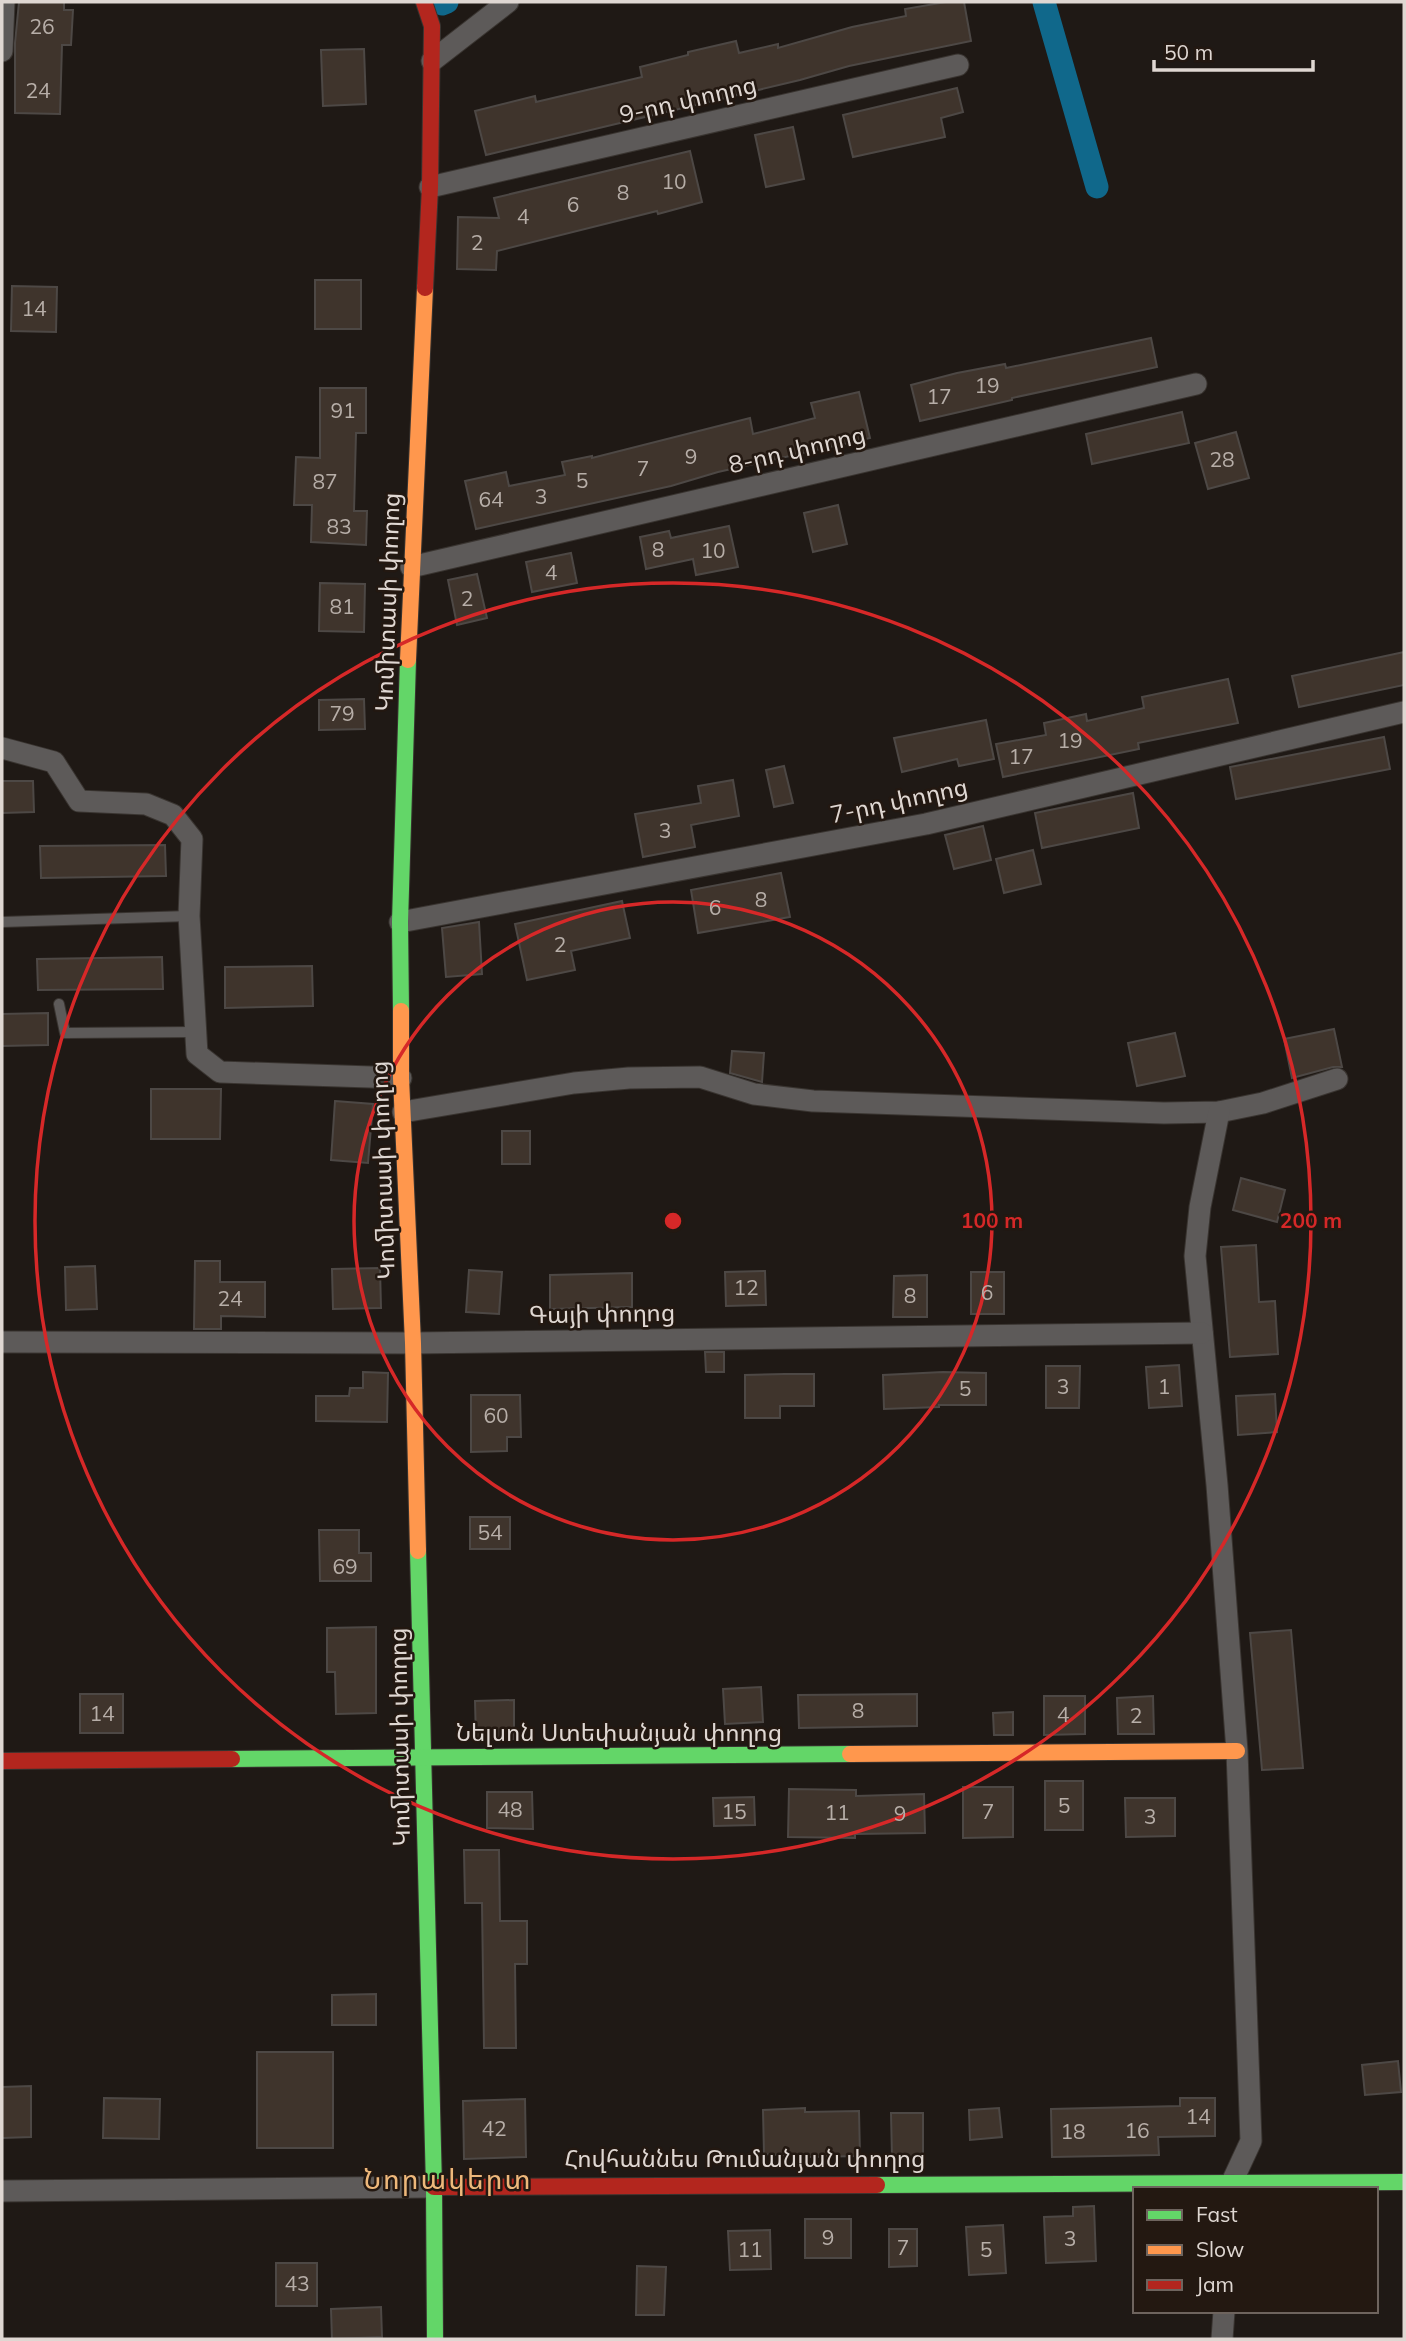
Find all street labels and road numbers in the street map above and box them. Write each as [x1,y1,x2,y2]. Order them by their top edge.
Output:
street label: 9-րդ փողոց [616,69,759,129]
street label: 8-րդ փողոց [725,419,868,479]
street label: Կոմիտասի փողոց [368,492,406,712]
street label: 7-րդ փողոց [827,771,970,829]
street label: Կոմիտասի փողոց [363,1060,401,1280]
street label: Գայի փողոց [529,1297,675,1329]
street label: Կոմիտասի փողոց [382,1627,416,1847]
street label: Նելսոն Ստեփանյան փողոց [456,1717,782,1747]
street label: Հովհաննես Թումանյան փողոց [565,2143,925,2173]

